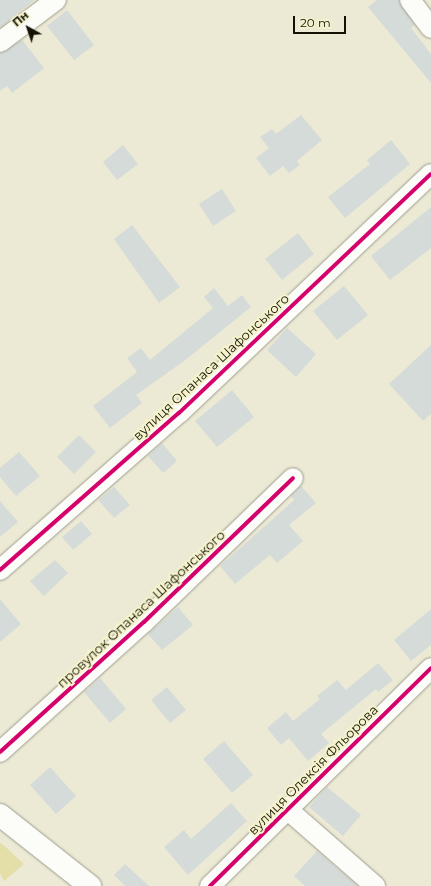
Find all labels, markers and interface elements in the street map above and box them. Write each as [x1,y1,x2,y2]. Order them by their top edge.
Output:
north arrow [8,8,48,48]
text: Пн [9,8,31,30]
scale bar [295,8,348,34]
text: 20 m [300,15,331,30]
street label: вулиця Опанаса Шафонського [130,290,292,444]
street label: провулок Опанаса Шафонського [54,527,228,691]
street label: вулиця Олексія Фльорова [245,702,381,838]

